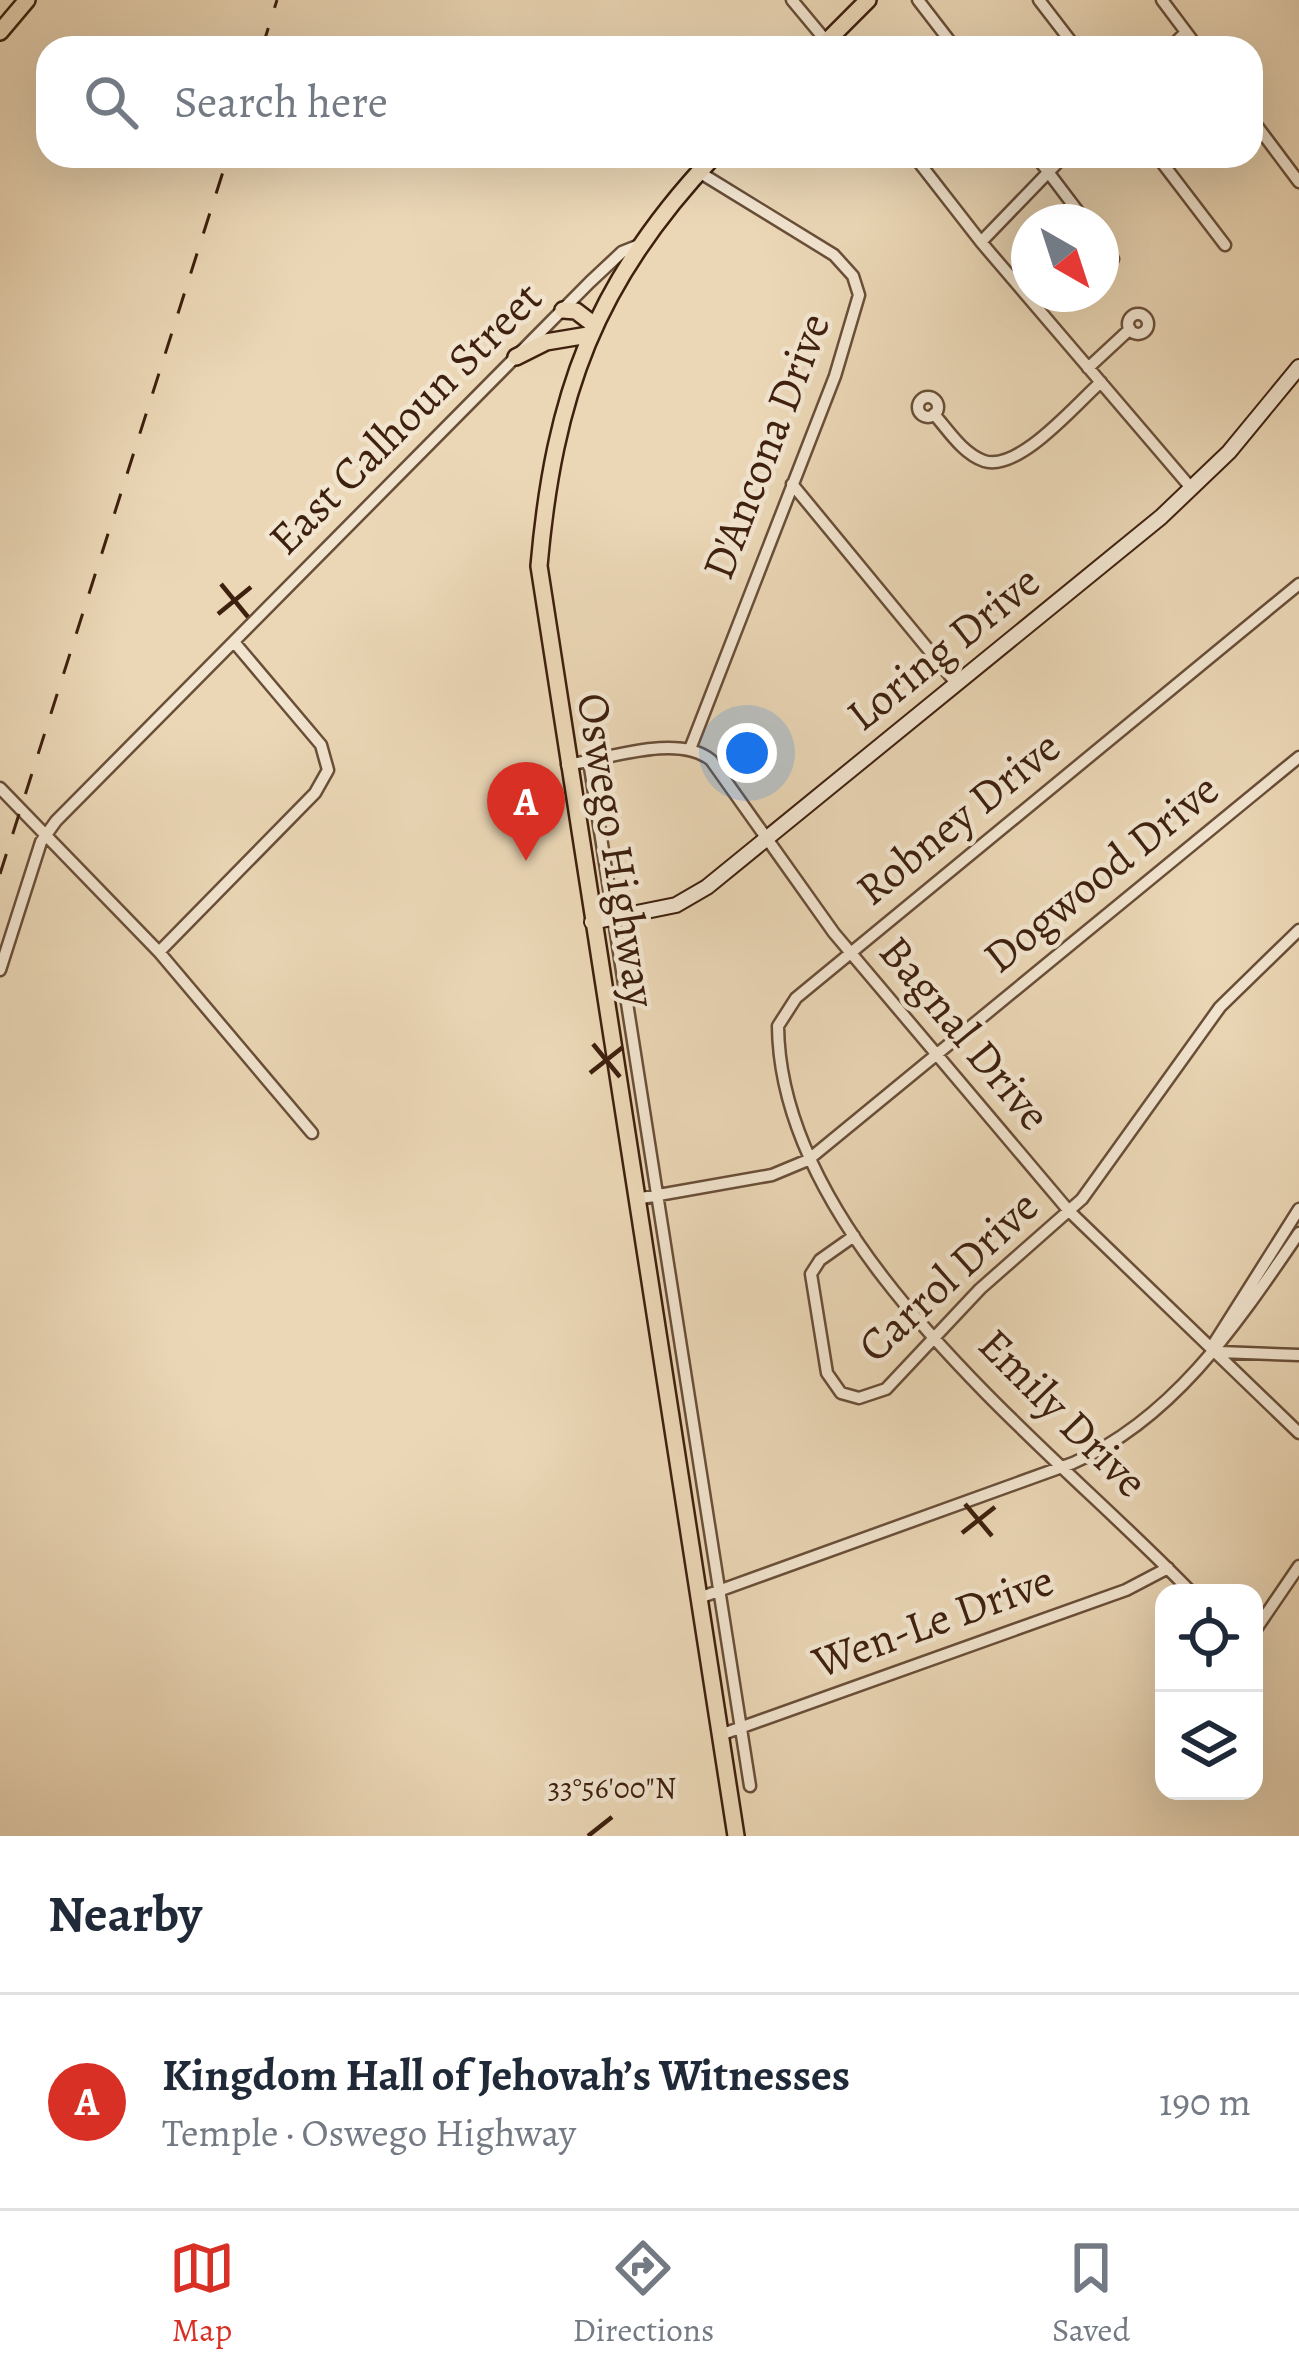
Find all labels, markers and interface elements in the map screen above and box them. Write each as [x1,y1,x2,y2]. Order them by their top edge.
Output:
search box [36,36,1263,168]
icon: search [78,69,144,135]
text: Search here [174,71,388,133]
north arrow [1011,204,1119,312]
street label: East Calhoun Street [255,267,556,568]
street label: D'Ancona Drive [687,304,845,588]
street label: Loring Drive [833,551,1053,745]
street label: Oswego Highway [562,689,673,1012]
street label: Robney Drive [843,716,1073,920]
your location [717,723,777,783]
street label: Dogwood Drive [970,759,1232,987]
pin: A [487,762,565,861]
street label: Bagnal Drive [865,922,1065,1144]
street label: Carrol Drive [844,1176,1052,1376]
street label: Emily Drive [965,1315,1161,1511]
street label: Wen-Le Drive [803,1549,1062,1694]
map controls [1155,1584,1263,1800]
button: locate [1155,1584,1263,1692]
button: layers [1155,1692,1263,1800]
text: 33°56'00"N [548,1768,676,1808]
text: Nearby [48,1879,202,1949]
text: Kingdom Hall of Jehovah’s Witnesses [162,2044,850,2106]
text: A [75,2075,99,2128]
text: 190 m [1159,2075,1251,2128]
text: Temple · Oswego Highway [162,2106,576,2159]
tab: Map [169,2235,235,2352]
tab: Directions [573,2235,714,2352]
tab: Saved [1052,2235,1130,2352]

